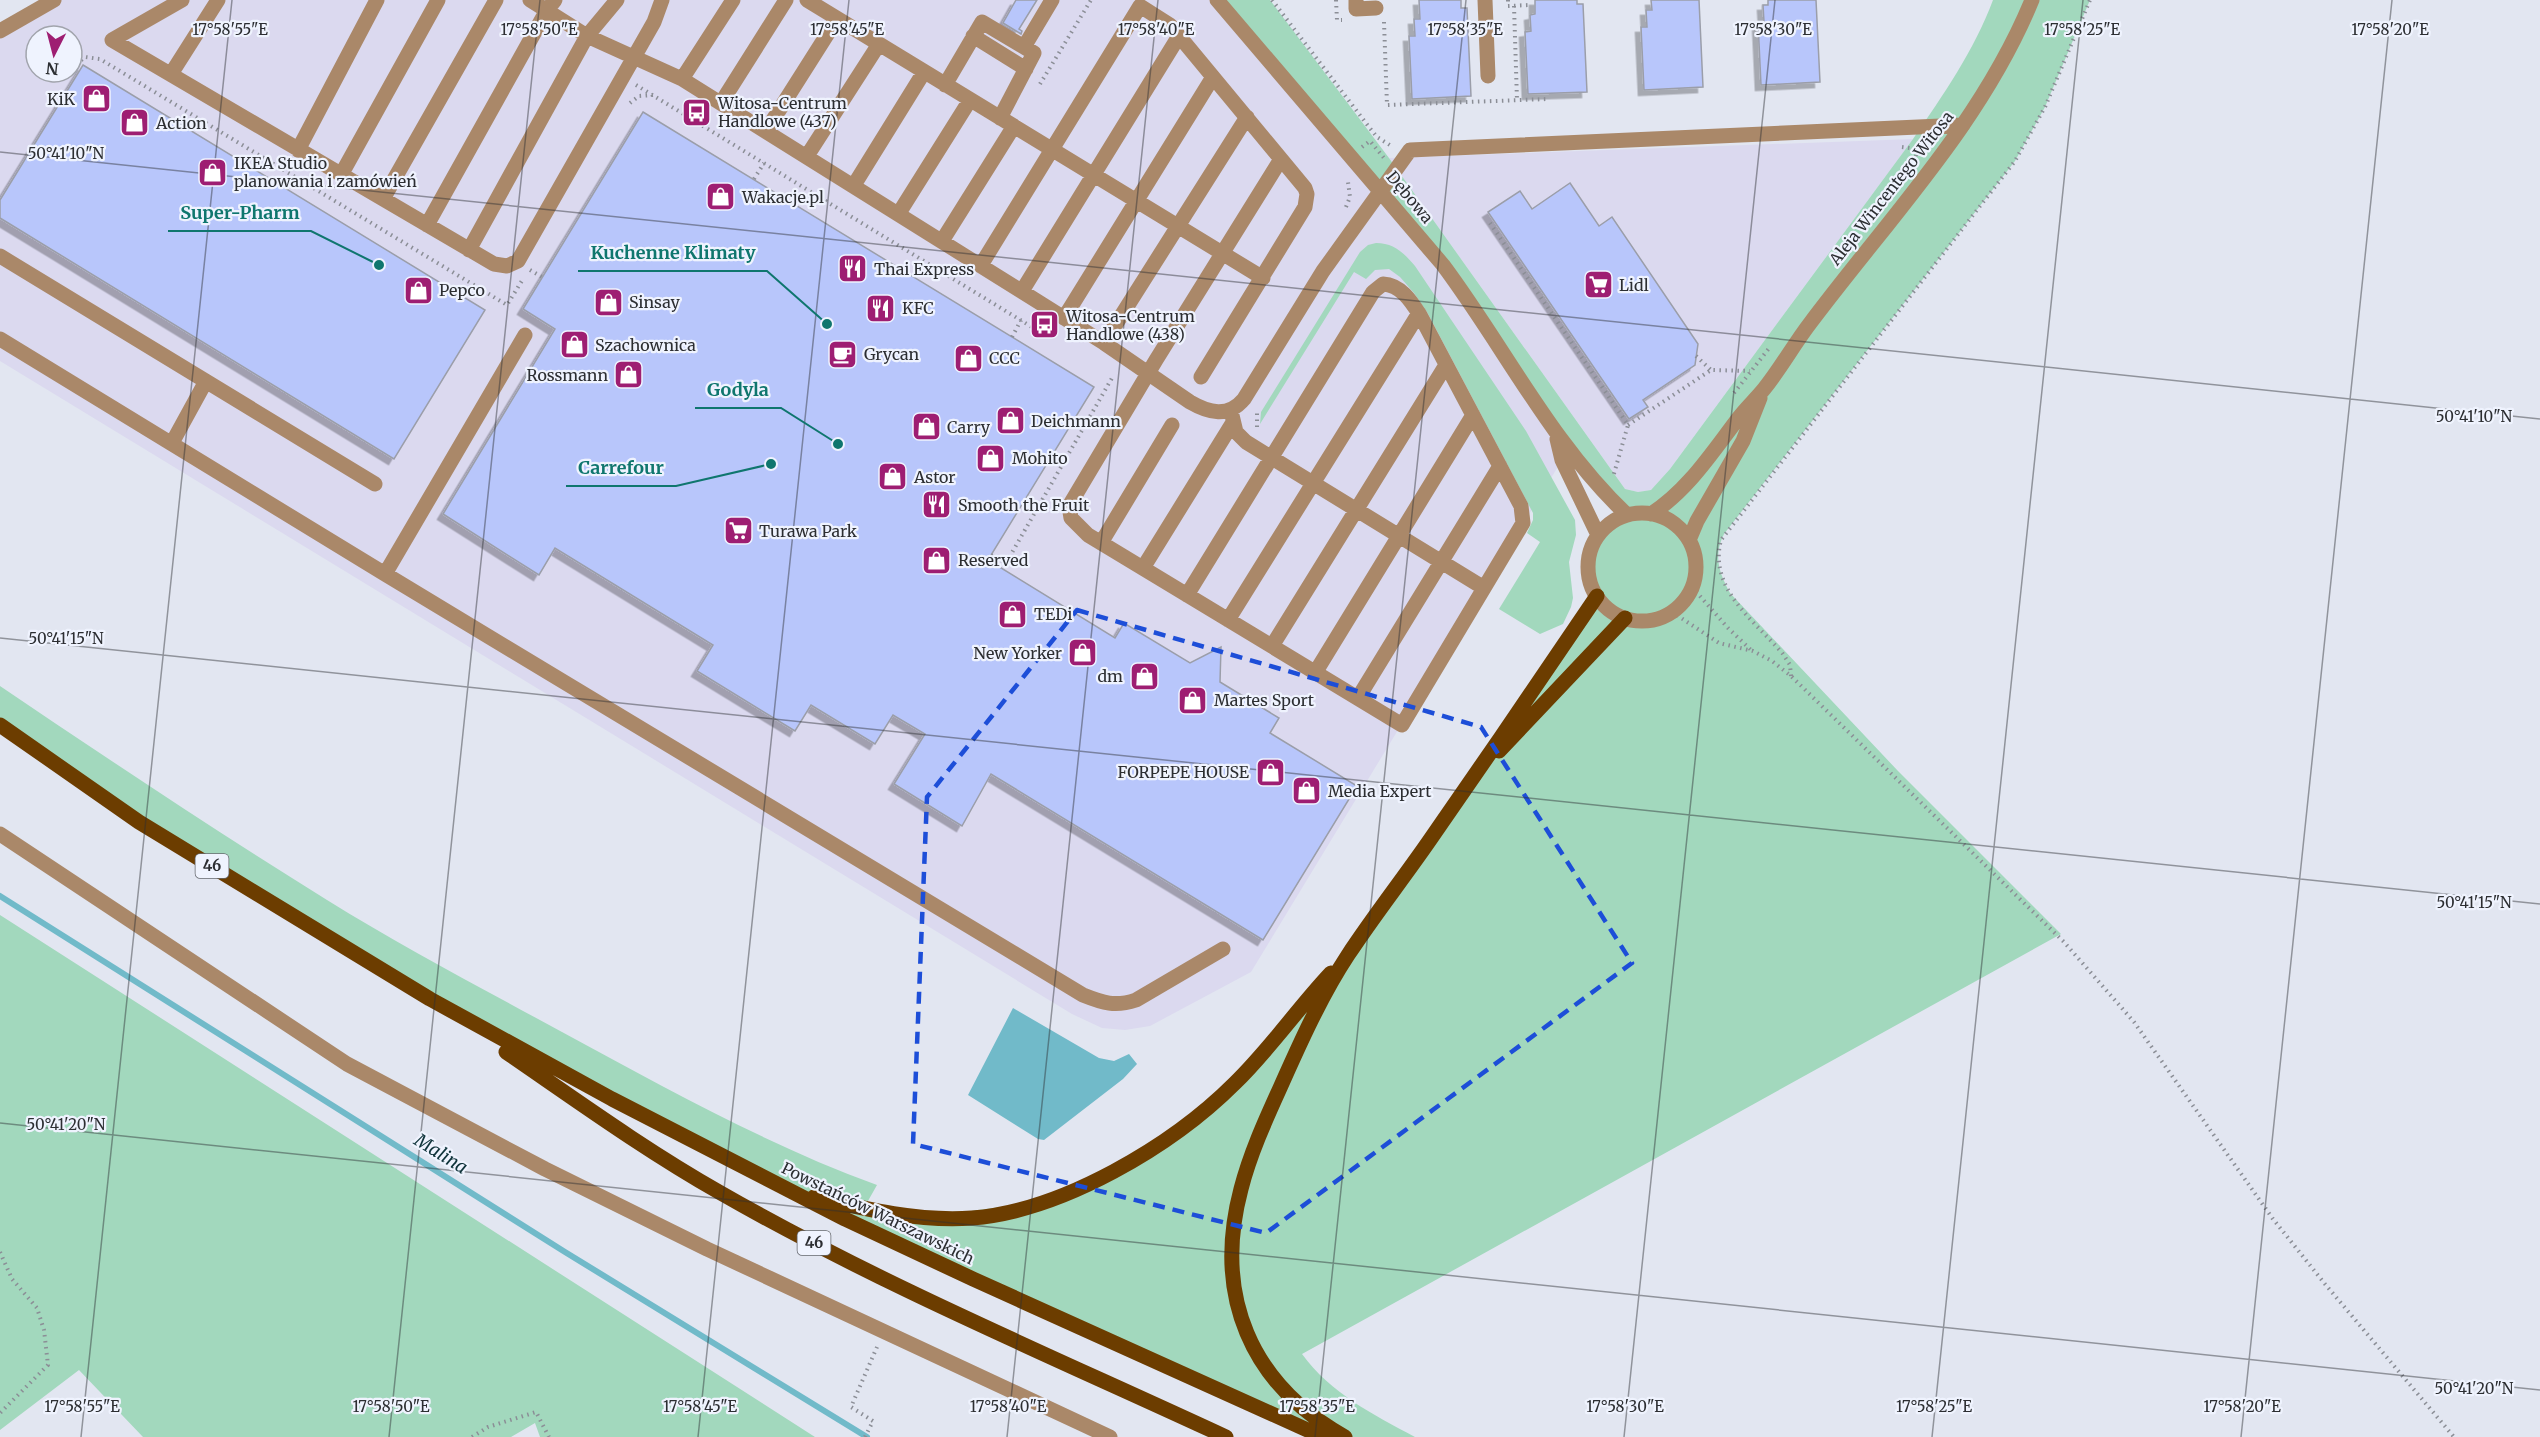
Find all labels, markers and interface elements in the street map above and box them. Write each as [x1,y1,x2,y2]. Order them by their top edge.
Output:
text: 17°58'55"E [192,20,268,39]
text: 17°58'50"E [500,20,578,39]
text: 17°58'45"E [810,20,885,39]
text: 17°58'40"E [1118,20,1195,39]
text: 17°58'35"E [1427,20,1503,39]
text: 17°58'30"E [1734,20,1812,39]
text: 17°58'25"E [2044,20,2121,39]
text: 17°58'20"E [2351,20,2429,39]
north arrow [24,24,84,84]
text: N [45,58,60,80]
shop icon: KiK [80,83,112,115]
place label: KiK [47,89,76,109]
place label: Witosa-Centrum Handlowe (437) [717,93,847,131]
bus stop icon: Witosa-Centrum Handlowe (437) [681,96,713,128]
shop icon: Action [119,107,151,139]
street label: Aleja Wincentego Witosa [1824,107,1958,270]
place label: Action [155,113,207,133]
text: 50°41'10"N [28,144,105,163]
place label: IKEA Studio planowania i zamówień [234,153,417,191]
shop icon: IKEA Studio planowania i zamówień [197,156,229,188]
street label: Dębowa [1382,167,1438,228]
shop icon: Wakacje.pl [705,181,737,213]
place label: Wakacje.pl [741,187,824,207]
callout: Super-Pharm [168,195,311,231]
text: Super-Pharm [180,201,300,224]
callout: Kuchenne Klimaty [578,235,767,271]
text: Kuchenne Klimaty [590,241,756,264]
restaurant icon: Thai Express [837,253,869,285]
place label: Thai Express [874,259,974,279]
supermarket icon: Lidl [1582,269,1614,301]
shop icon: Pepco [402,274,434,306]
place label: Lidl [1619,275,1649,295]
place label: Pepco [439,280,485,300]
shop icon: Sinsay [592,286,624,318]
place label: Sinsay [629,292,680,312]
restaurant icon: KFC [865,292,897,324]
place label: KFC [902,298,934,318]
place label: Witosa-Centrum Handlowe (438) [1065,306,1195,344]
bus stop icon: Witosa-Centrum Handlowe (438) [1029,309,1061,341]
shop icon: Szachownica [558,329,590,361]
place label: Szachownica [595,335,696,355]
cafe icon: Grycan [827,338,859,370]
shop icon: CCC [952,342,984,374]
place label: Grycan [864,344,920,364]
place label: CCC [989,348,1020,368]
shop icon: Rossmann [613,359,645,391]
place label: Rossmann [526,365,608,385]
callout: Godyla [695,372,781,408]
text: Godyla [707,378,769,401]
shop icon: Deichmann [994,405,1026,437]
text: 50°41'10"N [2436,407,2513,426]
shop icon: Carry [910,411,942,443]
place label: Deichmann [1031,411,1121,431]
place label: Carry [947,417,991,437]
shop icon: Mohito [975,442,1007,474]
place label: Mohito [1012,448,1068,468]
callout: Carrefour [566,450,676,486]
text: Carrefour [578,456,664,479]
shop icon: Astor [877,461,909,493]
place label: Astor [913,467,956,487]
restaurant icon: Smooth the Fruit [921,489,953,521]
place label: Smooth the Fruit [958,495,1090,515]
supermarket icon: Turawa Park [722,515,754,547]
place label: Turawa Park [759,521,858,541]
shop icon: Reserved [921,544,953,576]
place label: Reserved [958,550,1029,570]
shop icon: TEDi [997,598,1029,630]
place label: TEDi [1034,604,1073,624]
text: 50°41'15"N [28,629,104,648]
shop icon: New Yorker [1067,637,1099,669]
place label: New Yorker [974,643,1062,663]
shop icon: dm [1128,660,1160,692]
place label: dm [1097,666,1123,686]
shop icon: Martes Sport [1177,684,1209,716]
place label: Martes Sport [1214,690,1315,710]
shop icon: FORPEPE HOUSE [1254,756,1286,788]
place label: FORPEPE HOUSE [1118,762,1250,782]
shop icon: Media Expert [1291,775,1323,807]
place label: Media Expert [1328,781,1432,801]
road number: 46 [196,854,228,878]
text: 50°41'15"N [2436,893,2512,912]
text: 50°41'20"N [27,1115,106,1134]
water label: Malina [410,1128,472,1179]
street label: Powstańców Warszawskich [778,1158,978,1269]
road number: 46 [798,1231,830,1255]
text: 50°41'20"N [2435,1379,2514,1398]
text: 17°58'55"E [44,1397,120,1416]
text: 17°58'50"E [352,1397,430,1416]
text: 17°58'45"E [663,1397,738,1416]
text: 17°58'40"E [970,1397,1047,1416]
text: 17°58'35"E [1279,1397,1355,1416]
text: 17°58'30"E [1586,1397,1664,1416]
text: 17°58'25"E [1896,1397,1973,1416]
text: 17°58'20"E [2203,1397,2281,1416]

